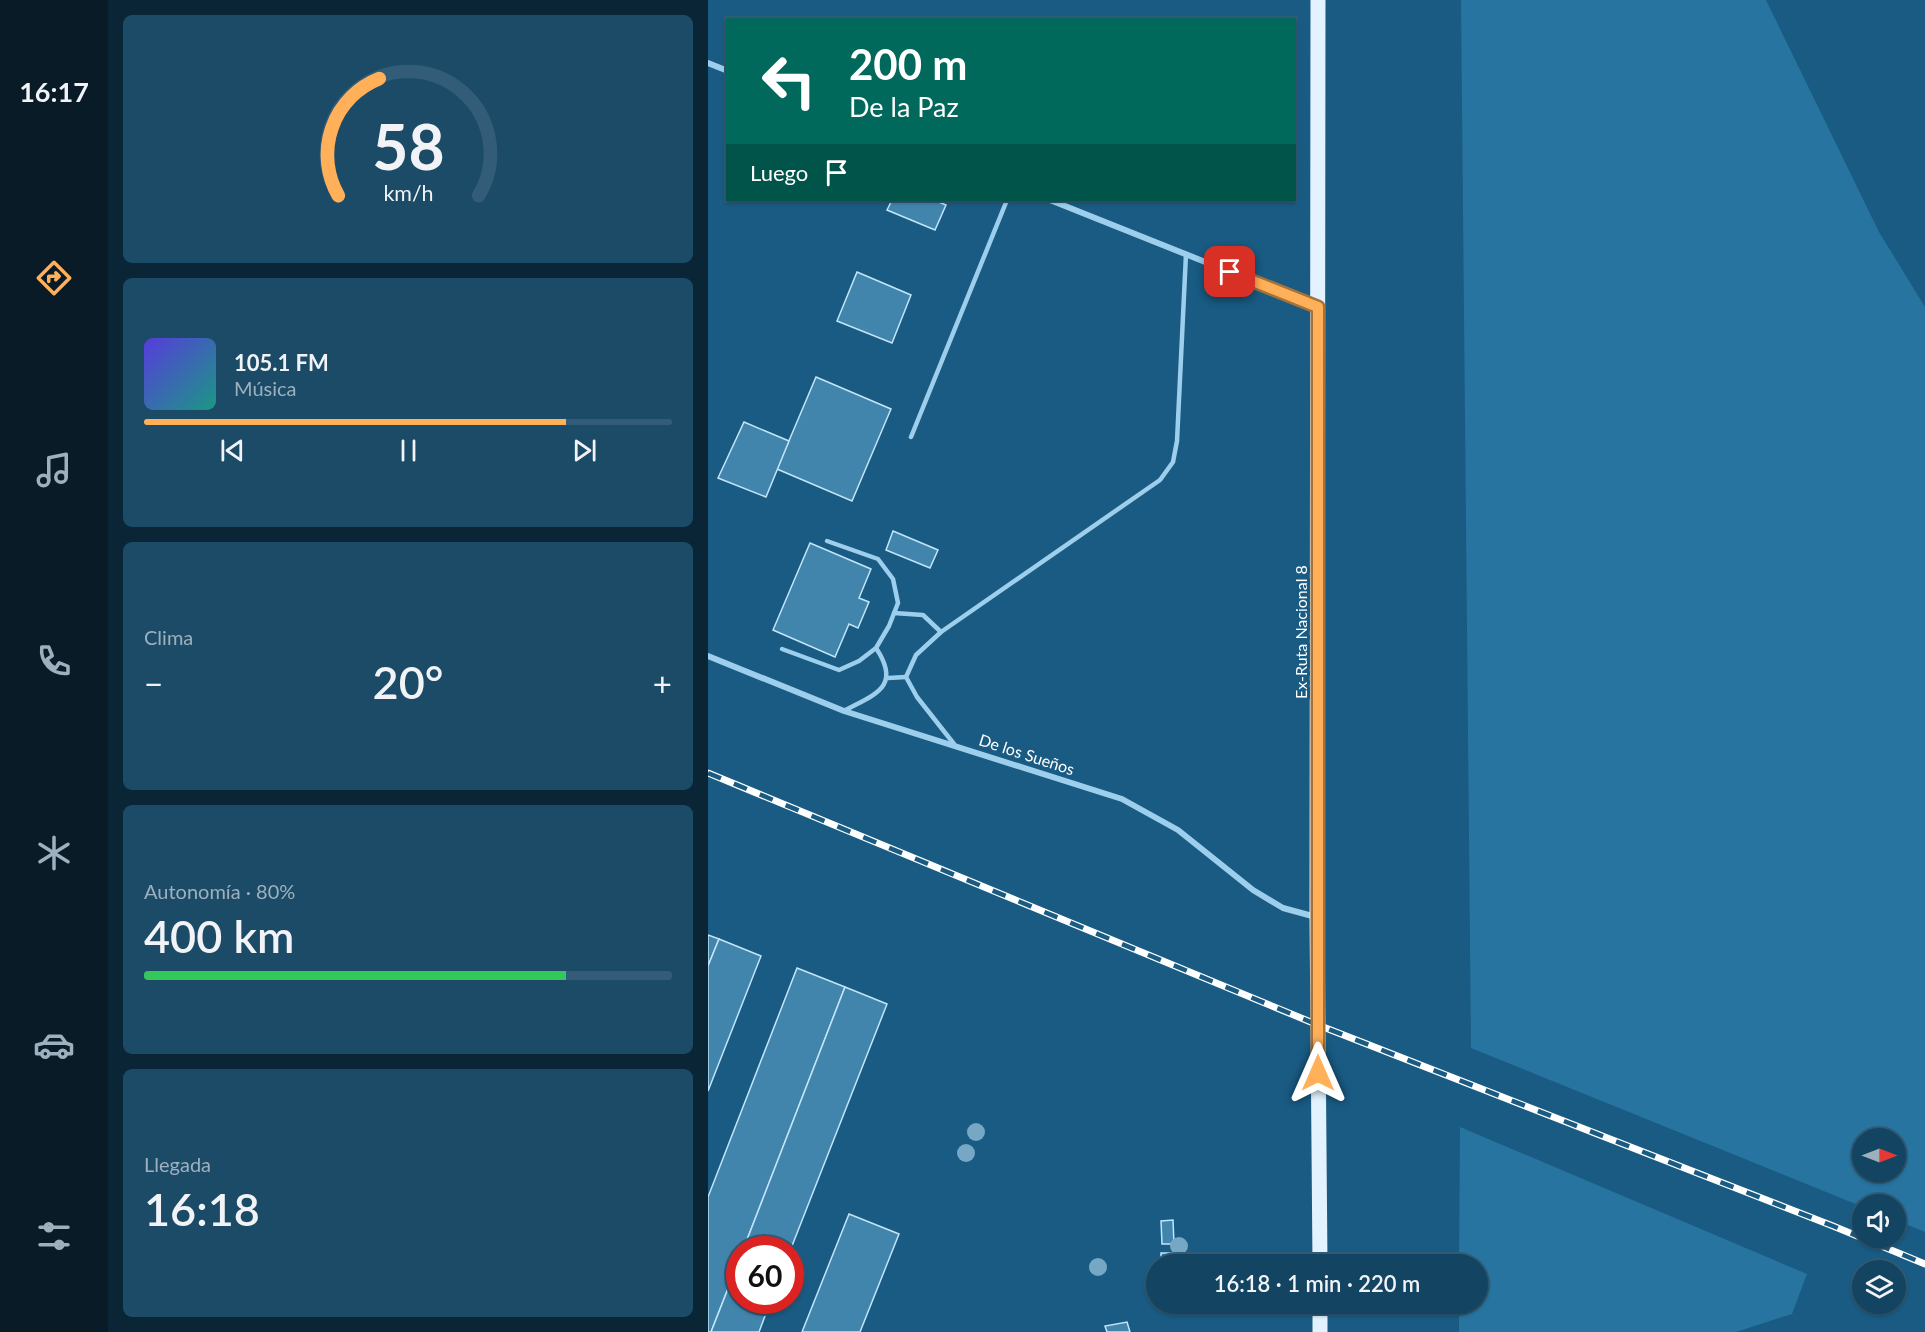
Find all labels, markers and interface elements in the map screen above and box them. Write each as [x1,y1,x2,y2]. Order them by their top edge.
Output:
text: 200 m [849,39,967,89]
icon: left [750,42,828,120]
text: 16:17 [19,75,89,108]
text: De la Paz [849,90,959,123]
text: 58 [372,108,444,183]
icon: arrive [820,156,853,189]
text: Luego [750,159,808,186]
text: km/h [383,181,433,207]
pin [1204,246,1255,297]
icon: arrive [1213,255,1246,288]
icon: directions [33,257,75,299]
text: 105.1 FM [234,349,329,376]
text: Música [234,376,297,400]
icon: previous [216,434,249,467]
icon: pause [392,434,425,467]
icon: next [568,434,601,467]
icon: music [33,449,75,491]
street label: Ex-Ruta Nacional 8 [1291,565,1310,699]
text: Clima [144,625,193,649]
icon: phone [33,640,75,682]
text: 20° [373,655,443,709]
text: − [144,663,163,703]
text: + [653,663,672,703]
street label: De los Sueños [977,730,1077,778]
icon: climate [33,832,75,874]
text: Autonomía · 80% [144,879,295,903]
text: 400 km [144,909,294,963]
icon: car [33,1024,75,1066]
position arrow [1286,1041,1350,1105]
north arrow [1852,1128,1906,1182]
map controls [1852,1128,1906,1314]
text: Llegada [144,1152,211,1176]
text: 16:18 [144,1182,260,1236]
button: sound [1852,1194,1906,1248]
icon: filters [33,1215,75,1257]
speed limit sign: 60 [726,1236,804,1314]
button: layers [1852,1260,1906,1314]
text: 16:18 · 1 min · 220 m [1214,1270,1420,1297]

